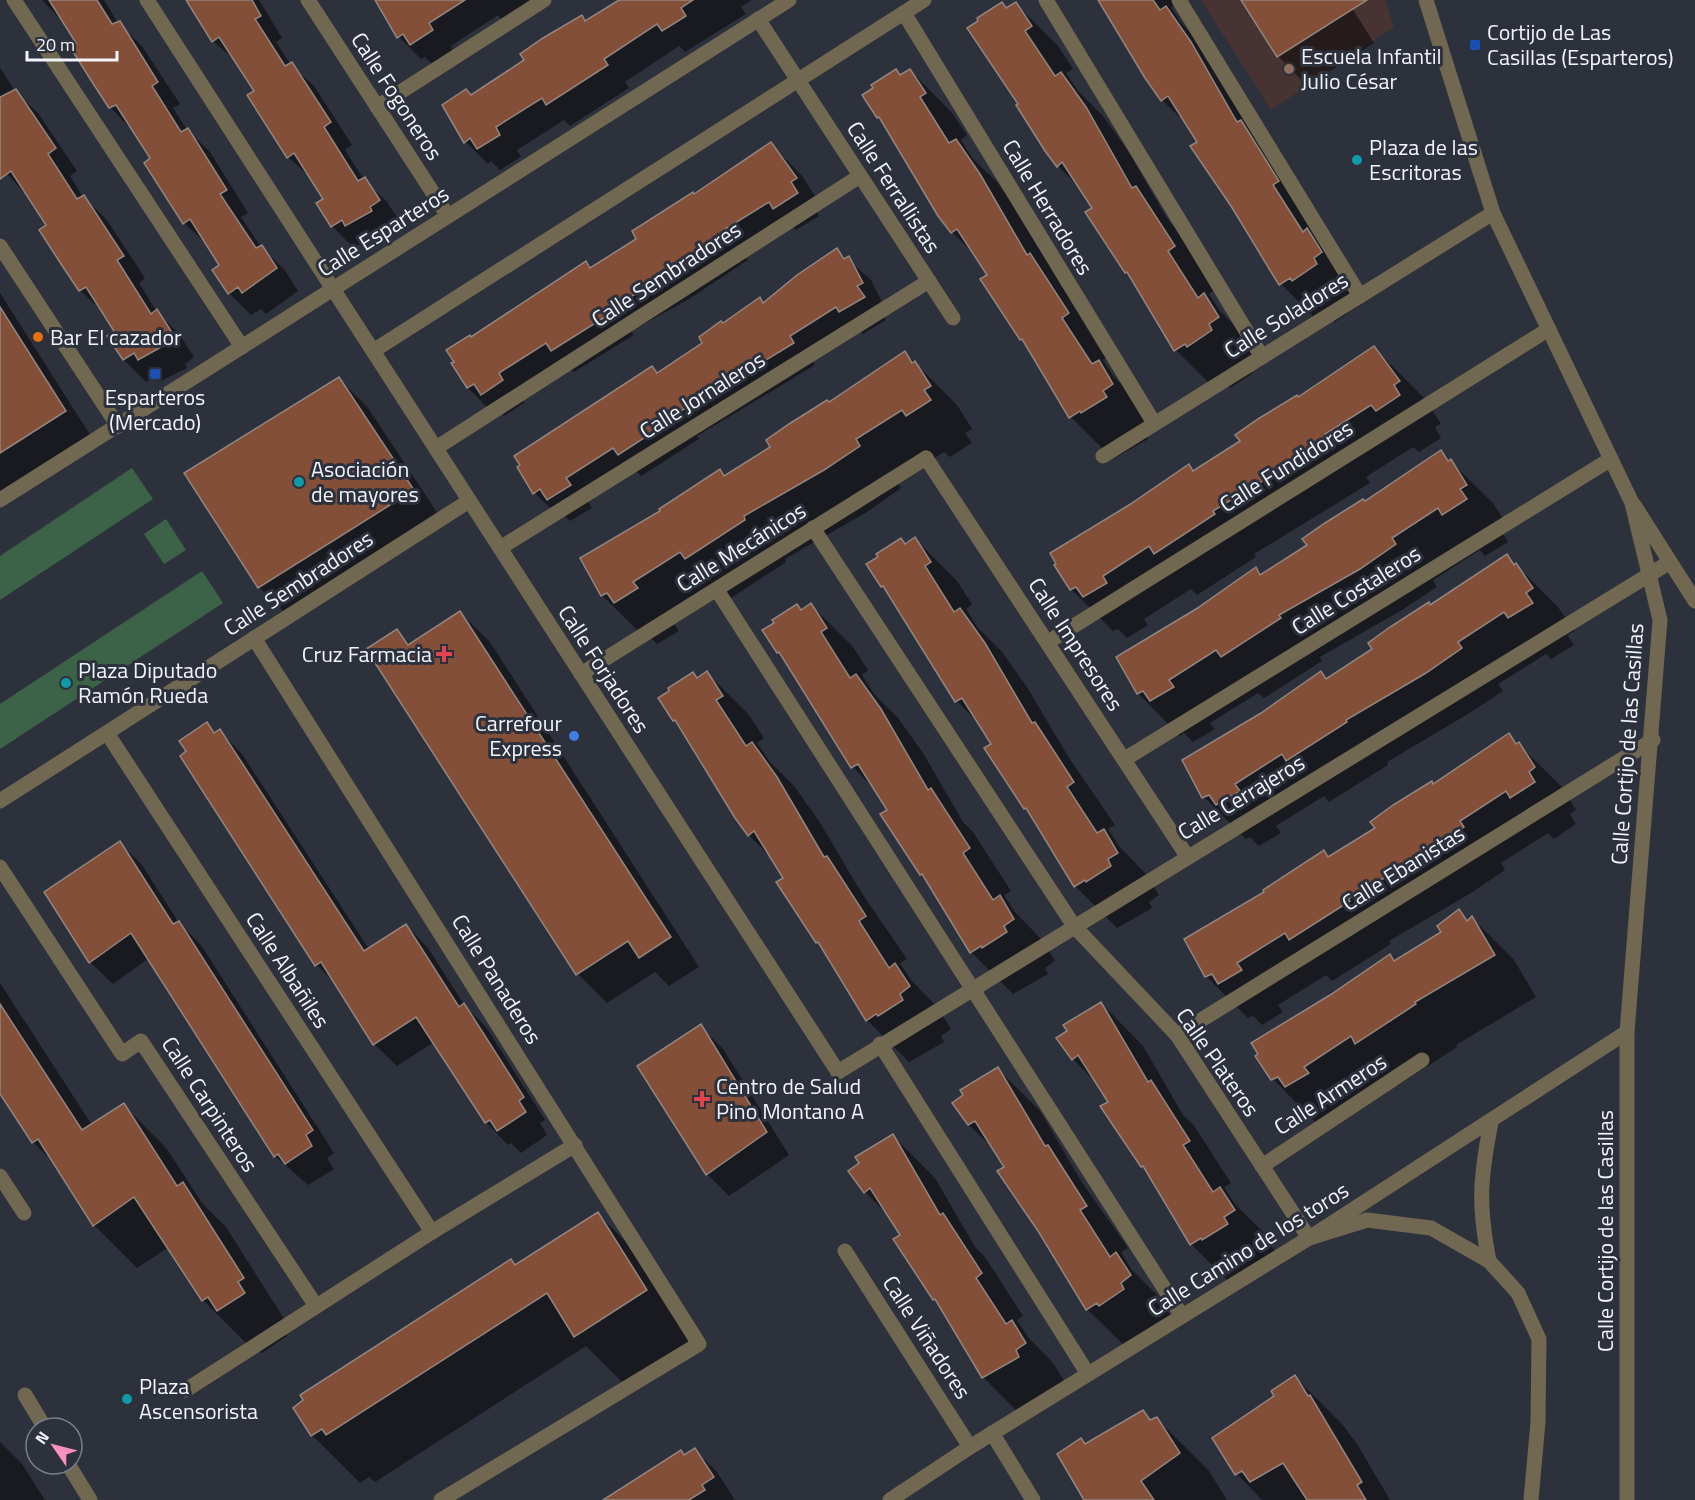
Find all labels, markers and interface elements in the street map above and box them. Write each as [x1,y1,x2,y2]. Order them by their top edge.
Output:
place label: Cortijo de Las Casillas (Esparteros) [1487,15,1674,74]
scale bar [27,24,117,62]
street label: Calle Fogoneros [343,25,451,167]
text: 20 m [36,31,75,58]
marker: Cortijo de Las Casillas (Esparteros) [1468,38,1482,52]
place label: Escuela Infantil Julio César [1301,39,1442,98]
marker: Escuela Infantil Julio César [1282,62,1296,76]
street label: Calle Ferrallistas [838,114,950,260]
place label: Plaza de las Escritoras [1369,130,1478,189]
street label: Calle Herradores [994,133,1102,281]
marker: Plaza de las Escritoras [1350,153,1364,167]
street label: Calle Esparteros [310,177,456,285]
street label: Calle Sembradores [584,213,748,335]
street label: Calle Soladores [1217,263,1355,367]
place label: Bar El cazador [50,320,182,354]
marker: Bar El cazador [31,330,45,344]
street label: Calle Jornaleros [632,343,772,447]
marker: Esparteros (Mercado) [148,367,162,381]
place label: Esparteros (Mercado) [105,380,205,439]
street label: Calle Fundidores [1212,411,1360,521]
place label: Asociación de mayores [311,452,419,511]
marker: Asociación de mayores [292,475,306,489]
street label: Calle Mecánicos [670,494,812,600]
street label: Calle Sembradores [216,522,380,644]
street label: Calle Costaleros [1285,537,1427,643]
street label: Calle Impresores [1020,570,1132,718]
street label: Calle Forjadores [550,598,658,740]
street label: Calle Cortijo de las Casillas [1602,622,1652,866]
place label: Cruz Farmacia [302,637,432,671]
marker: Cruz Farmacia [437,647,451,661]
place label: Plaza Diputado Ramón Rueda [78,653,217,712]
marker: Plaza Diputado Ramón Rueda [59,676,73,690]
place label: Carrefour Express [475,706,562,765]
marker: Carrefour Express [567,729,581,743]
street label: Calle Cerrajeros [1171,746,1311,848]
street label: Calle Ebanistas [1335,817,1471,919]
street label: Calle Albañiles [238,905,338,1035]
street label: Calle Panaderos [443,907,551,1051]
street label: Calle Plateros [1168,1001,1268,1123]
street label: Calle Carpinteros [153,1029,267,1179]
street label: Calle Armeros [1267,1045,1393,1143]
place label: Centro de Salud Pino Montano A [716,1069,864,1128]
marker: Centro de Salud Pino Montano A [693,1090,711,1108]
street label: Calle Cortijo de las Casillas [1588,1110,1622,1352]
street label: Calle Camino de los toros [1141,1173,1355,1325]
street label: Calle Viñadores [874,1268,980,1406]
place label: Plaza Ascensorista [139,1369,258,1428]
marker: Plaza Ascensorista [120,1392,134,1406]
north arrow [24,1416,84,1476]
text: N [29,1426,55,1449]

